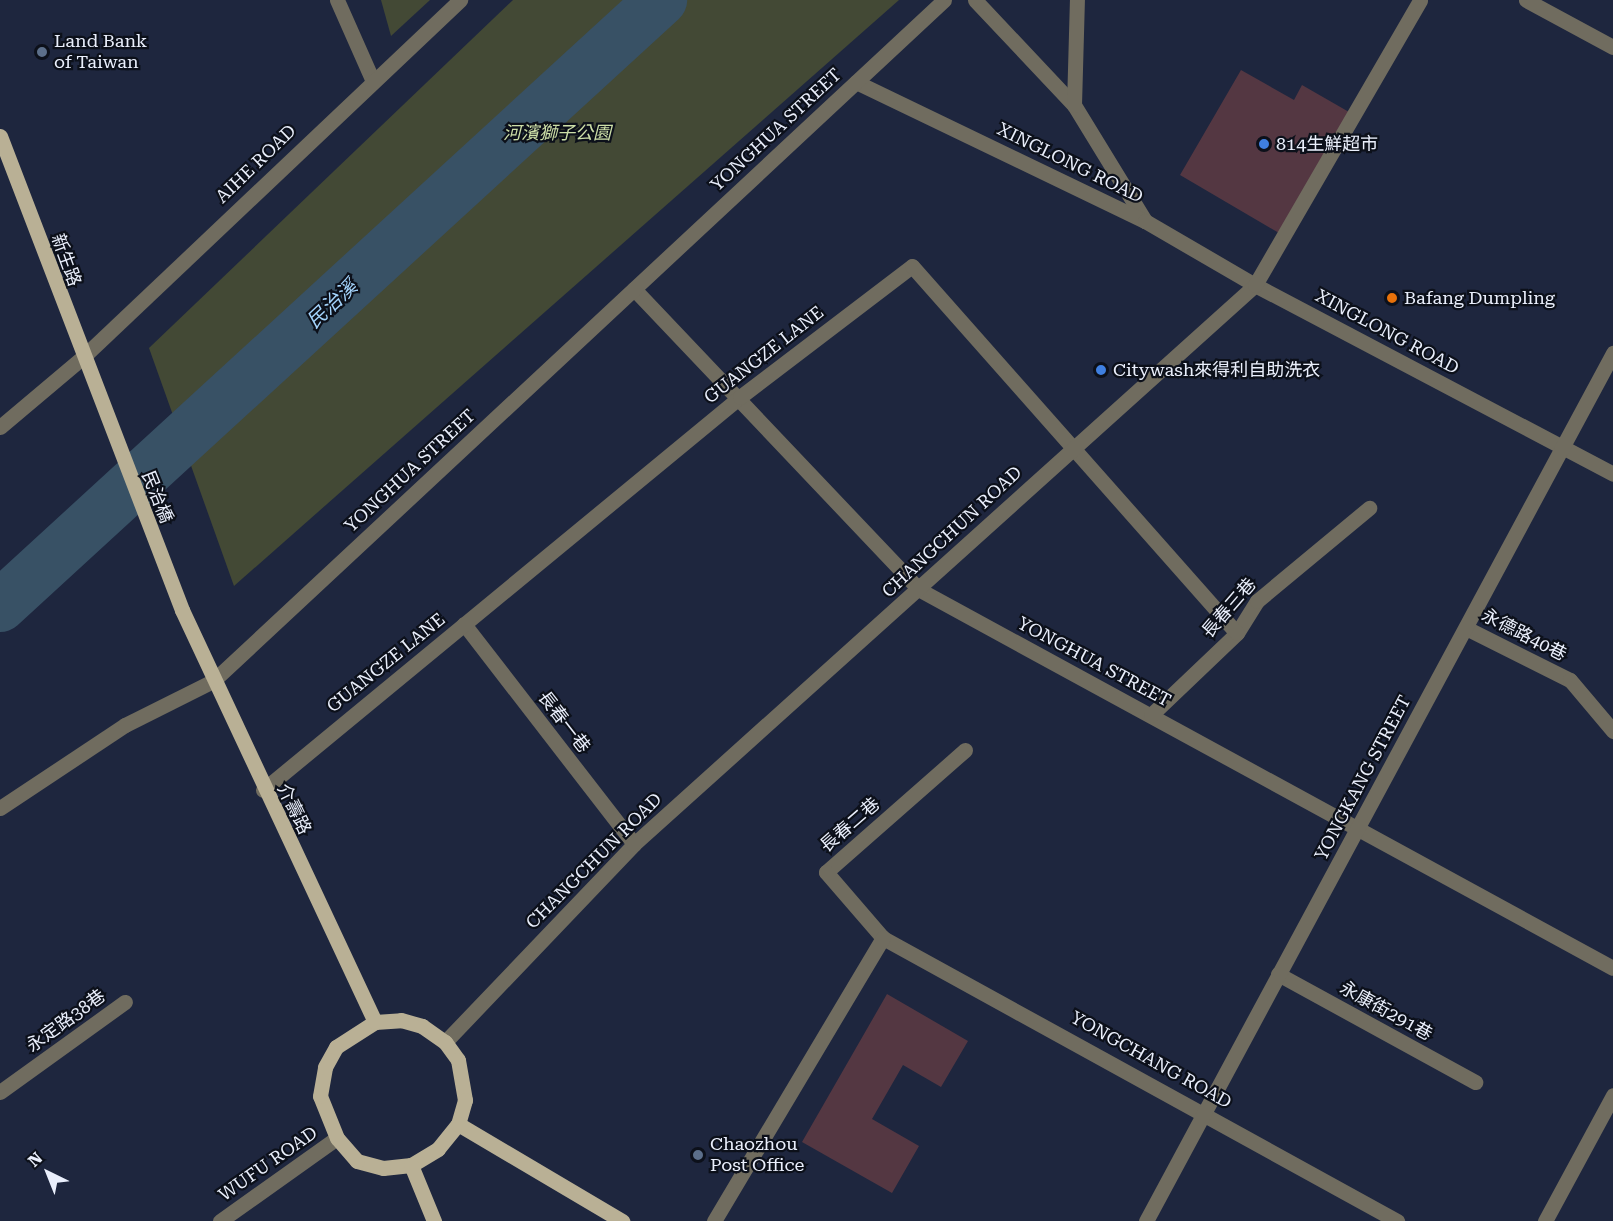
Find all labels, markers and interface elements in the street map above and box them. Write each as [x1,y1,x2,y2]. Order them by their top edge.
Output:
place label: Land Bank of Taiwan [54,31,147,74]
marker: Land Bank of Taiwan [35,45,49,59]
street label: YONGHUA STREET [706,64,846,196]
street label: XINGLONG ROAD [994,118,1146,208]
street label: AIHE ROAD [211,120,301,208]
park label: 河濱獅子公園 [503,122,611,144]
place label: 814生鮮超市 [1276,133,1378,155]
marker: 814生鮮超市 [1257,137,1271,151]
street label: 新生路 [47,231,85,289]
water label: 民治溪 [302,275,362,333]
street label: XINGLONG ROAD [1311,285,1463,379]
place label: Bafang Dumpling [1404,287,1555,309]
marker: Bafang Dumpling [1385,291,1399,305]
street label: GUANGZE LANE [700,302,828,408]
place label: Citywash來得利自助洗衣 [1113,359,1320,381]
marker: Citywash來得利自助洗衣 [1094,363,1108,377]
street label: YONGHUA STREET [340,405,480,537]
street label: CHANGCHUN ROAD [878,462,1026,602]
street label: 民治橋 [137,468,177,526]
street label: 長春三巷 [1197,574,1261,642]
street label: 永德路40巷 [1478,604,1570,666]
street label: GUANGZE LANE [323,609,449,717]
street label: YONGHUA STREET [1014,612,1174,712]
street label: 長春一巷 [533,687,595,757]
street label: YONGKANG STREET [1310,692,1416,864]
street label: 介壽路 [272,780,316,838]
street label: CHANGCHUN ROAD [522,789,666,933]
street label: 長春二巷 [816,793,884,857]
street label: 永康街291巷 [1336,977,1436,1045]
street label: 永定路38巷 [22,985,110,1057]
street label: YONGCHANG ROAD [1067,1007,1235,1113]
street label: WUFU ROAD [215,1122,321,1206]
place label: Chaozhou Post Office [710,1134,804,1176]
north arrow [18,1143,78,1203]
text: N [24,1148,46,1171]
marker: Chaozhou Post Office [691,1148,705,1162]

